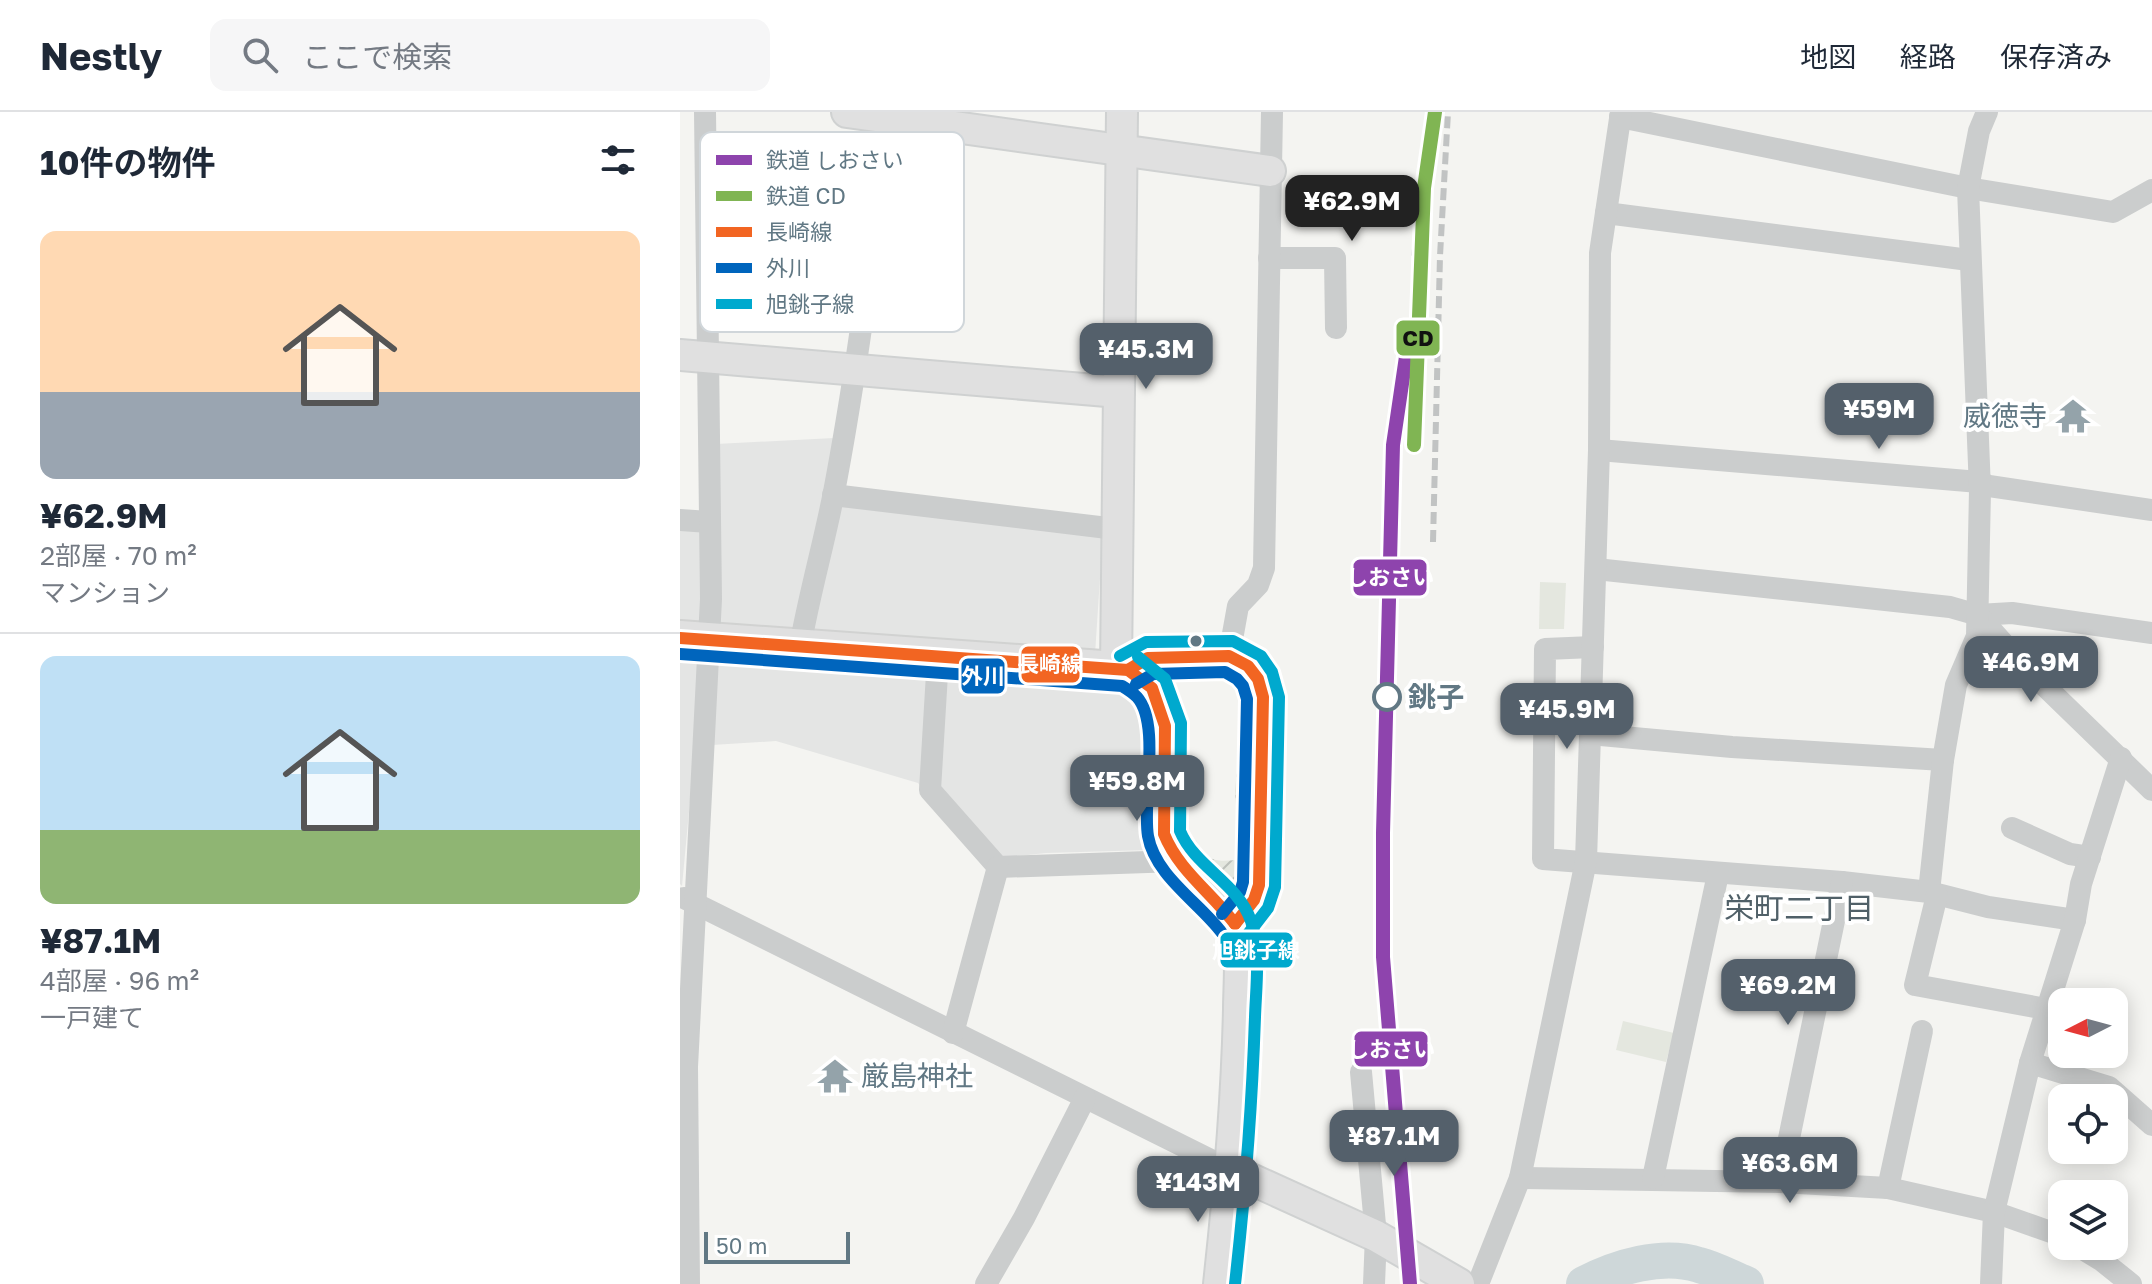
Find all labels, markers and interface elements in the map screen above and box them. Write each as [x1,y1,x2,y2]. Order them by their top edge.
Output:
search box [210,19,770,91]
text: Nestly [40,33,162,78]
icon: search [238,33,282,77]
text: ここで検索 [302,39,452,75]
text: 地図 [1800,40,1856,73]
text: 経路 [1900,40,1956,73]
text: 保存済み [2000,40,2112,73]
legend [700,132,964,332]
icon: filters [596,138,640,182]
text: 10件の物件 [40,142,216,182]
text: 鉄道 しおさい [766,146,904,173]
pin: ¥62.9M [1287,175,1417,243]
text: 鉄道 CD [766,182,846,209]
text: ¥62.9M [1303,185,1401,216]
text: 長崎線 [766,218,832,245]
text: 外川 [766,254,810,281]
icon: home [268,283,412,427]
text: 旭銚子線 [766,290,854,317]
line badge: CD [1395,319,1441,357]
pin: ¥45.3M [1081,323,1211,391]
text: CD [1402,324,1434,351]
text: ¥45.3M [1098,333,1194,364]
pin: ¥59M [1832,383,1926,451]
text: ¥59M [1843,393,1915,424]
temple icon: 威徳寺 [2054,397,2092,435]
place label: 威徳寺 [1963,399,2047,432]
text: ¥62.9M [40,495,168,535]
text: 2部屋 · 70 m² [40,540,197,571]
line badge: しおさい [1352,558,1428,597]
text: しおさい [1346,563,1434,590]
text: マンション [40,577,170,608]
unlabelled marker [1188,633,1204,649]
pin: ¥46.9M [1966,636,2096,704]
line badge: 長崎線 [1020,645,1081,684]
text: ¥46.9M [1982,646,2080,677]
text: 長崎線 [1017,650,1083,677]
line badge: 外川 [960,657,1006,695]
text: 外川 [961,662,1005,689]
place label: 銚子 [1408,680,1464,713]
marker: 銚子 [1373,683,1401,711]
pin: ¥45.9M [1502,683,1632,751]
text: ¥45.9M [1518,693,1616,724]
icon: home [268,708,412,852]
pin: ¥59.8M [1072,755,1202,823]
text: ¥59.8M [1088,765,1186,796]
district label: 栄町二丁目 [1724,890,1874,926]
text: ¥87.1M [40,920,161,960]
line badge: 旭銚子線 [1219,931,1294,969]
text: 旭銚子線 [1212,936,1300,963]
pin: ¥69.2M [1723,959,1853,1027]
text: 4部屋 · 96 m² [40,965,199,996]
text: ¥69.2M [1739,969,1837,1000]
north arrow [2048,988,2128,1068]
map controls [2048,988,2128,1260]
text: 一戸建て [40,1002,144,1033]
line badge: しおさい [1353,1030,1429,1068]
text: しおさい [1347,1035,1435,1062]
temple icon: 厳島神社 [816,1057,854,1095]
place label: 厳島神社 [861,1059,973,1092]
button: locate [2048,1084,2128,1164]
pin: ¥87.1M [1329,1110,1459,1178]
text: ¥87.1M [1348,1120,1440,1151]
pin: ¥63.6M [1725,1137,1855,1205]
text: ¥63.6M [1741,1147,1839,1178]
pin: ¥143M [1142,1156,1254,1224]
text: ¥143M [1155,1166,1241,1197]
button: layers [2048,1180,2128,1260]
scale bar [704,1228,850,1264]
text: 50 m [716,1232,767,1259]

